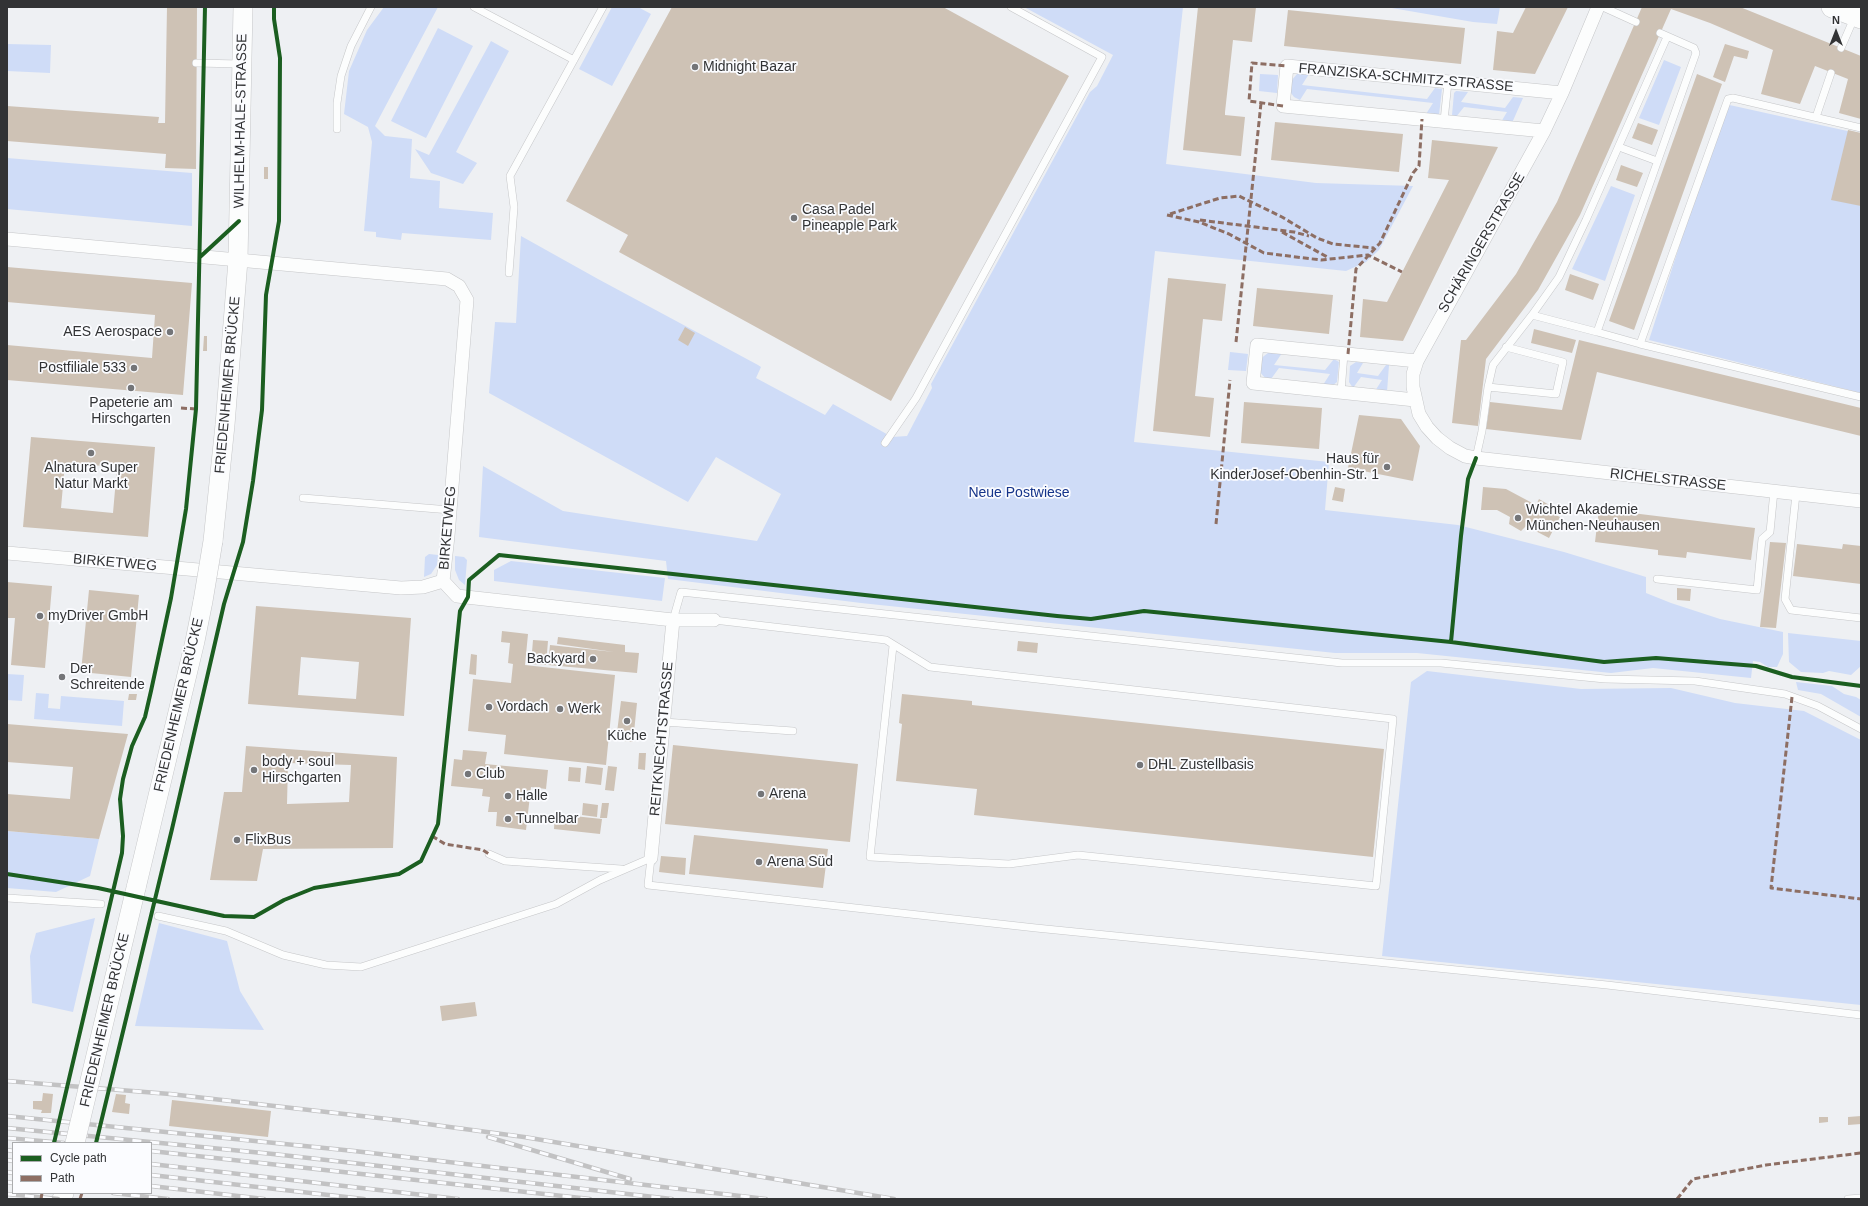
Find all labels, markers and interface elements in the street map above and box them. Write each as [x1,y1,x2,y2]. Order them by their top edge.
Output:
north arrow [1816,12,1856,52]
text: N [1832,14,1840,26]
street label: WILHELM-HALE-STRASSE [231,33,251,209]
place label: Midnight Bazar [703,59,796,75]
street label: FRANZISKA-SCHMITZ-STRASSE [1298,60,1514,96]
marker: Midnight Bazar [690,62,700,72]
street label: SCHÄRINGERSTRASSE [1435,170,1529,316]
place label: Casa Padel Pineapple Park [802,202,897,234]
marker: Casa Padel Pineapple Park [789,213,799,223]
street label: FRIEDENHEIMER BRÜCKE [212,296,244,474]
place label: AES Aerospace [63,324,162,340]
marker: AES Aerospace [165,327,175,337]
place label: Postfiliale 533 [39,360,126,376]
marker: Postfiliale 533 [129,363,139,373]
marker: Papeterie am Hirschgarten [126,383,136,393]
place label: Papeterie am Hirschgarten [89,395,173,428]
marker: Alnatura Super Natur Markt [86,448,96,458]
place label: Haus für KinderJosef-Obenhin-Str. 1 [1210,451,1379,484]
place label: Alnatura Super Natur Markt [44,460,138,492]
marker: Haus für KinderJosef-Obenhin-Str. 1 [1382,462,1392,472]
street label: RICHELSTRASSE [1609,466,1727,494]
street label: BIRKETWEG [436,485,460,571]
park label: Neue Postwiese [968,485,1070,501]
place label: Wichtel Akademie München-Neuhausen [1526,502,1660,534]
marker: Wichtel Akademie München-Neuhausen [1513,513,1523,523]
street label: BIRKETWEG [72,551,158,575]
place label: myDriver GmbH [48,608,148,624]
marker: myDriver GmbH [35,611,45,621]
street label: FRIEDENHEIMER BRÜCKE [151,616,207,794]
place label: Backyard [527,651,585,667]
marker: Backyard [588,654,598,664]
place label: Der Schreitende [70,661,145,694]
street label: REITKNECHTSTRASSE [647,661,677,817]
marker: Der Schreitende [57,672,67,682]
place label: Vordach [497,699,548,715]
place label: Werk [568,701,600,717]
marker: Vordach [484,702,494,712]
marker: Werk [555,704,565,714]
marker: Küche [622,716,632,726]
place label: Küche [607,728,647,744]
place label: body + soul Hirschgarten [262,754,341,786]
place label: DHL Zustellbasis [1148,757,1254,773]
marker: DHL Zustellbasis [1135,760,1145,770]
marker: body + soul Hirschgarten [249,765,259,775]
place label: Club [476,766,505,782]
marker: Club [463,769,473,779]
place label: Arena [769,786,806,802]
place label: Halle [516,788,548,804]
marker: Arena [756,789,766,799]
marker: Halle [503,791,513,801]
place label: Tunnelbar [516,811,579,827]
marker: Tunnelbar [503,814,513,824]
place label: FlixBus [245,832,291,848]
marker: FlixBus [232,835,242,845]
place label: Arena Süd [767,854,833,870]
marker: Arena Süd [754,857,764,867]
street label: FRIEDENHEIMER BRÜCKE [77,931,133,1109]
legend [12,1142,152,1194]
text: Cycle path [50,1151,107,1165]
text: Path [50,1171,75,1185]

